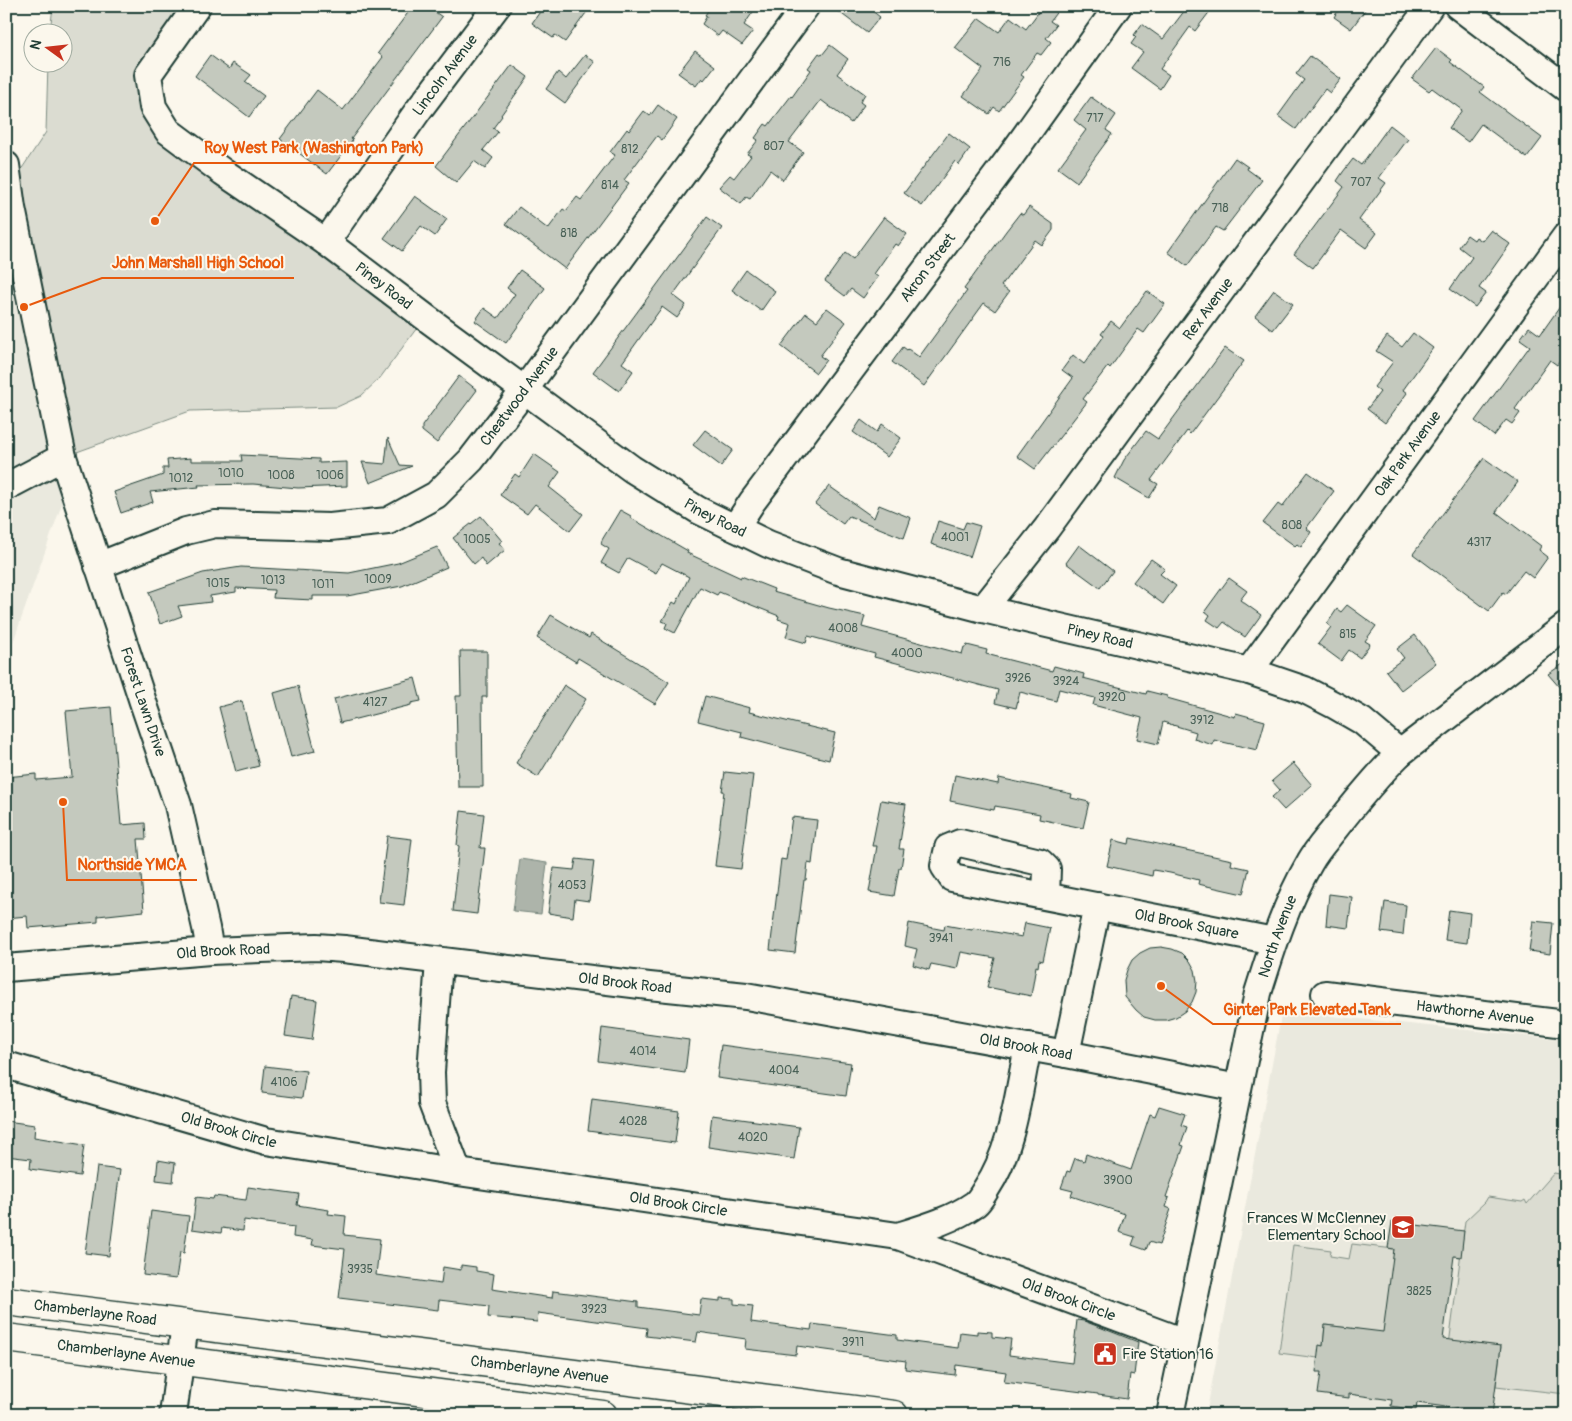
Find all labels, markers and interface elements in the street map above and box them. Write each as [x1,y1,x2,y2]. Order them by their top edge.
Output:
north arrow [22,22,72,72]
street label: Lincoln Avenue [409,31,482,120]
text: N [26,38,45,52]
house number: 716 [993,55,1011,70]
house number: 717 [1086,111,1104,126]
callout: Roy West Park (Washington Park) [194,132,434,163]
text: Roy West Park (Washington Park) [204,138,424,158]
house number: 807 [764,139,785,154]
house number: 812 [621,142,639,157]
house number: 707 [1351,175,1372,190]
house number: 814 [601,178,619,193]
house number: 718 [1211,201,1229,216]
house number: 818 [561,226,577,241]
street label: Akron Street [896,229,961,306]
callout: John Marshall High School [102,247,294,278]
text: John Marshall High School [112,253,284,273]
street label: Piney Road [351,258,416,314]
street label: Rex Avenue [1179,274,1238,344]
street label: Cheatwood Avenue [476,342,563,450]
street label: Oak Park Avenue [1370,407,1446,501]
house number: 1010 [218,466,244,481]
house number: 1008 [267,468,295,483]
house number: 1006 [316,468,344,483]
house number: 1012 [169,471,193,486]
street label: Piney Road [680,494,749,542]
house number: 808 [1282,518,1302,533]
house number: 4001 [941,530,969,545]
house number: 1005 [463,532,491,547]
house number: 4317 [1467,535,1492,550]
house number: 1009 [364,572,392,587]
house number: 1013 [261,573,285,588]
house number: 1015 [206,576,230,591]
house number: 1011 [312,577,334,592]
street label: Piney Road [1065,620,1135,654]
house number: 4008 [828,621,858,636]
house number: 815 [1339,627,1357,642]
street label: Forest Lawn Drive [116,645,170,760]
house number: 4000 [891,646,923,661]
house number: 3926 [1005,671,1031,686]
house number: 3924 [1053,674,1079,689]
house number: 3920 [1098,690,1126,705]
house number: 4127 [363,695,388,710]
house number: 3912 [1190,713,1214,728]
callout: Northside YMCA [67,849,197,880]
text: Northside YMCA [77,855,187,875]
house number: 4053 [558,878,586,893]
street label: North Avenue [1254,892,1302,980]
street label: Old Brook Square [1133,905,1241,944]
house number: 3941 [929,931,953,946]
street label: Old Brook Road [176,940,271,964]
street label: Old Brook Road [577,969,673,998]
callout: Ginter Park Elevated Tank [1213,993,1401,1024]
street label: Hawthorne Avenue [1415,996,1535,1030]
text: Ginter Park Elevated Tank [1223,1000,1391,1020]
street label: Old Brook Road [978,1029,1074,1065]
house number: 4014 [630,1044,656,1059]
house number: 4004 [769,1063,799,1078]
house number: 4106 [271,1075,297,1090]
street label: Old Brook Circle [178,1108,278,1153]
house number: 4028 [619,1114,647,1129]
house number: 4020 [738,1130,768,1145]
house number: 3900 [1103,1173,1133,1188]
street label: Old Brook Circle [628,1188,729,1221]
place label: Frances W McClenney Elementary School [1246,1209,1387,1245]
school or university icon: Frances W McClenney Elementary School [1390,1214,1416,1240]
house number: 3935 [347,1262,373,1277]
street label: Old Brook Circle [1019,1274,1119,1326]
house number: 3825 [1406,1284,1432,1299]
street label: Chamberlayne Road [32,1296,158,1330]
house number: 3923 [581,1302,607,1317]
house number: 3911 [842,1335,864,1350]
street label: Chamberlayne Avenue [56,1336,197,1372]
public building icon: Fire Station 16 [1092,1341,1118,1367]
place label: Fire Station 16 [1122,1345,1214,1364]
street label: Chamberlayne Avenue [469,1352,610,1388]

